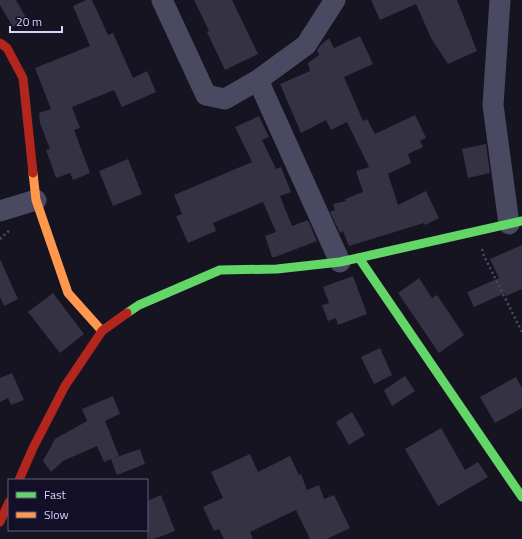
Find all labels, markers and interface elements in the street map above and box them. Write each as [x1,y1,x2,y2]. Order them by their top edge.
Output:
scale bar [10,8,62,34]
text: 20 m [16,12,42,31]
legend [8,479,148,531]
text: Fast [44,485,67,504]
text: Slow [44,505,69,524]

